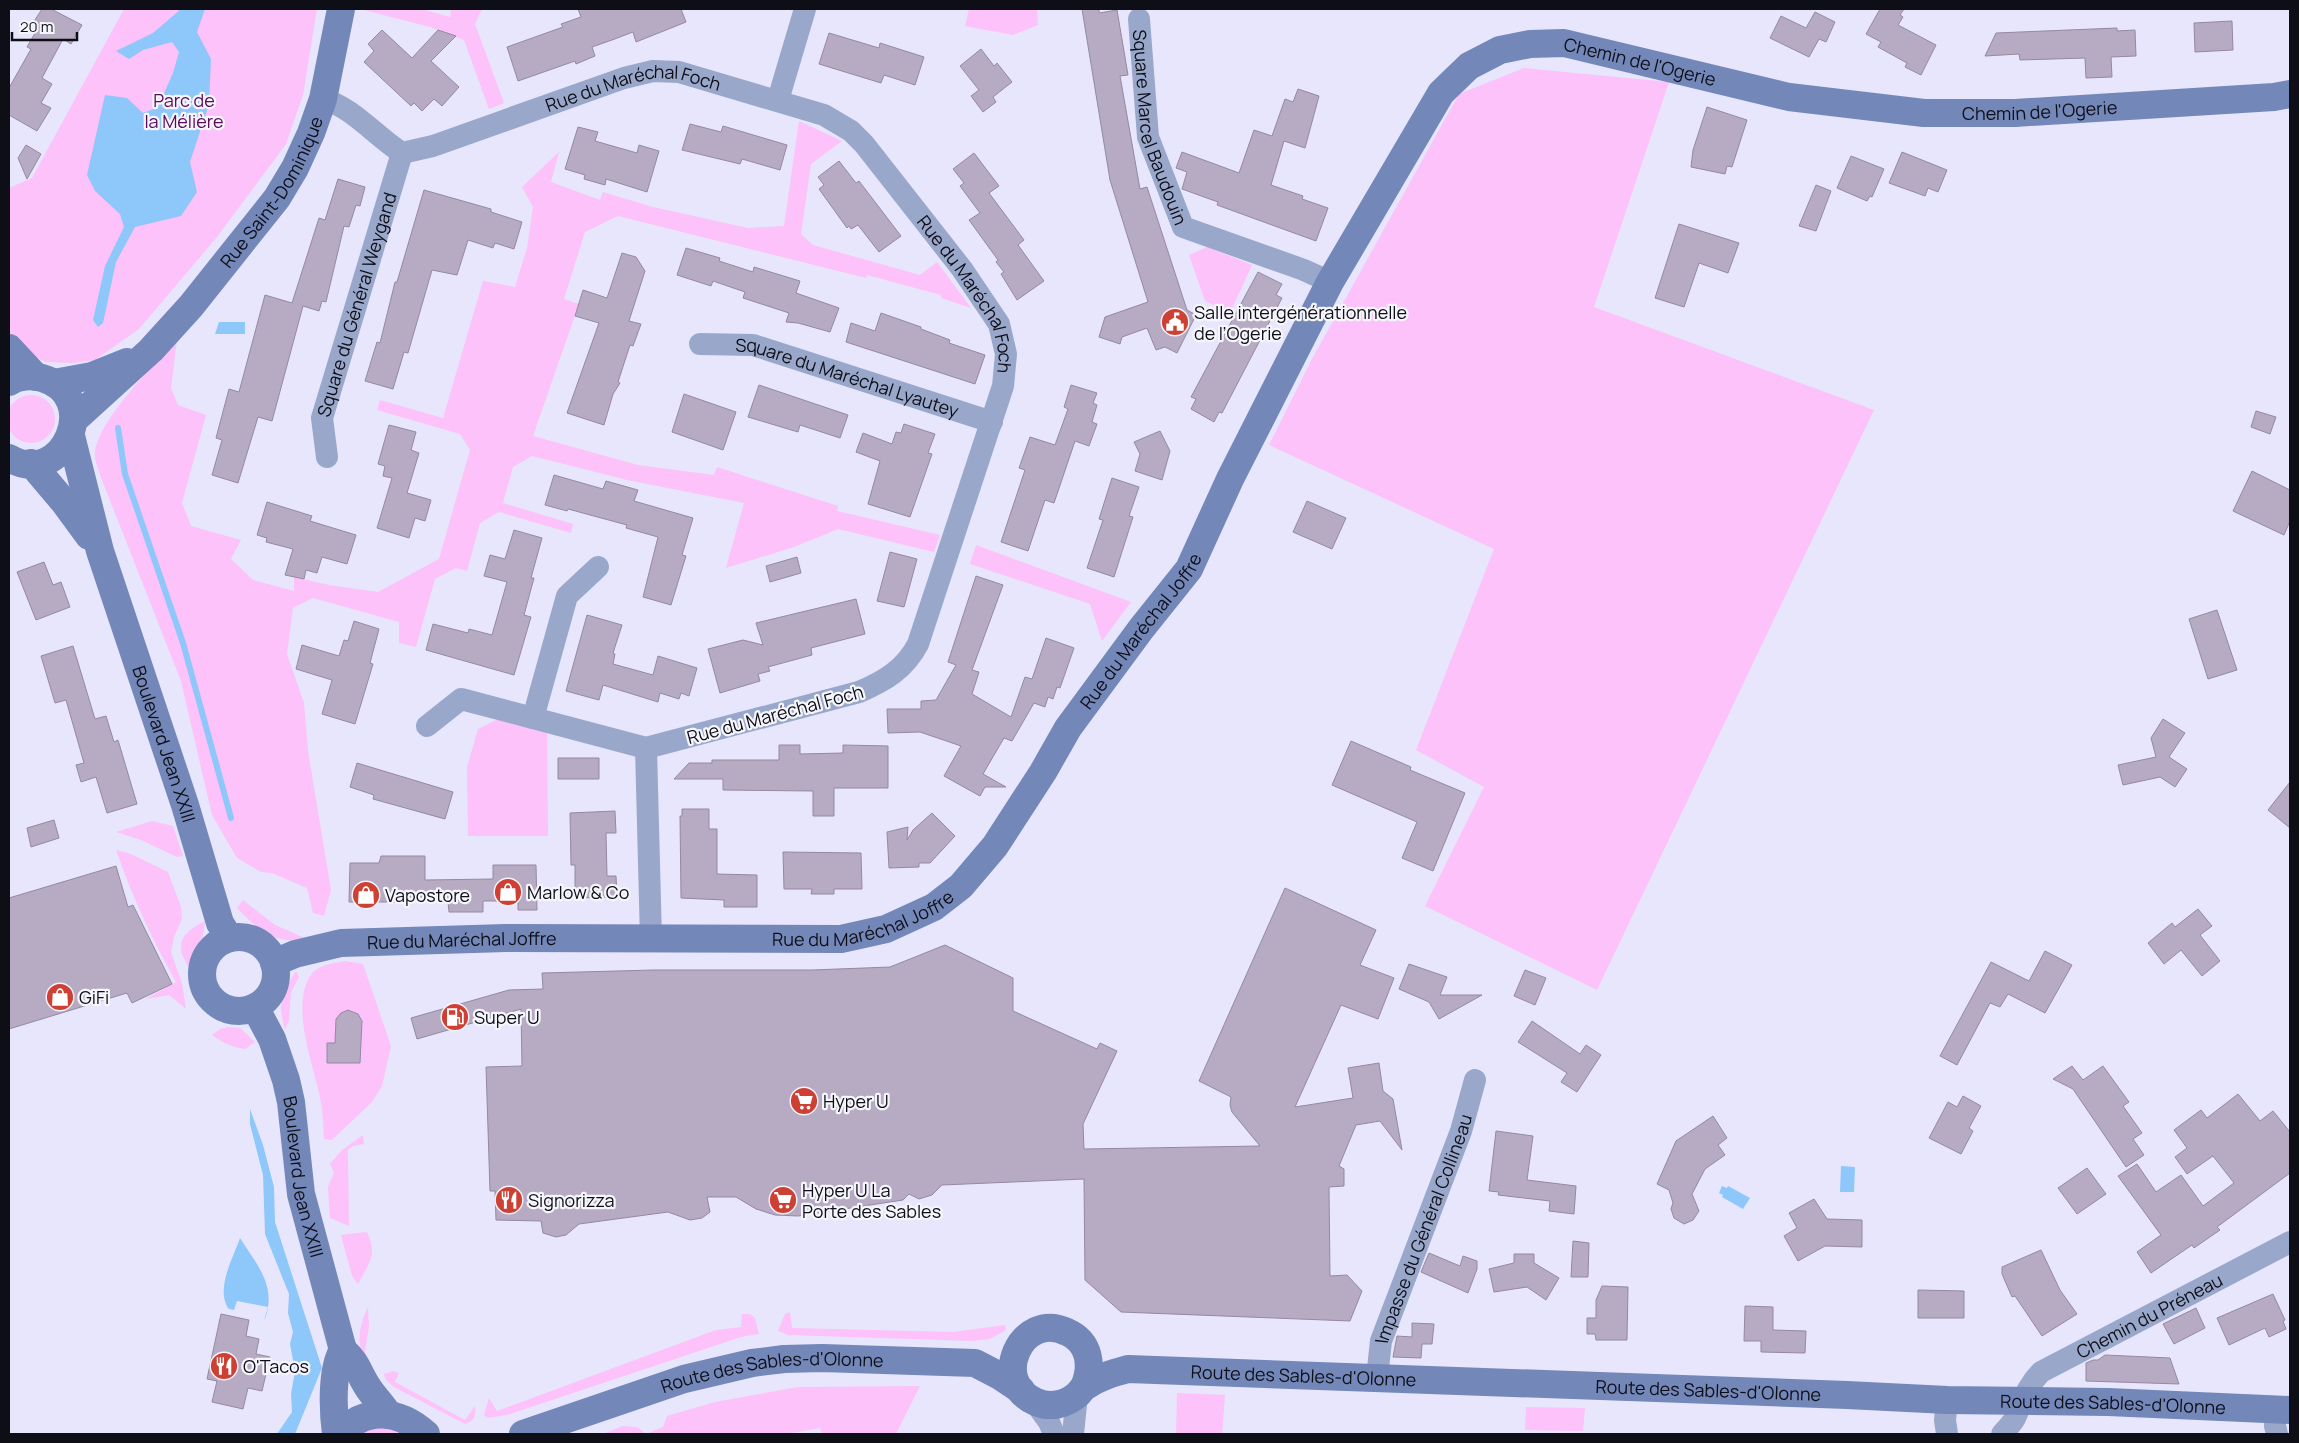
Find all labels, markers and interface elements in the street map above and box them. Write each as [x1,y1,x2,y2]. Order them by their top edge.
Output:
scale bar [12,10,78,42]
text: 20 m [20,16,53,37]
street label: Square Marcel Baudouin [1128,28,1193,228]
street label: Chemin de l'Ogerie [1562,31,1718,91]
street label: Rue du Maréchal Foch [542,59,724,117]
park label: Parc de la Mélière [144,88,224,133]
street label: Chemin de l'Ogerie [1962,95,2118,125]
street label: Rue Saint-Dominique [214,113,328,272]
street label: Square du Général Weygand [311,189,402,420]
street label: Rue du Maréchal Foch [912,210,1018,374]
place label: Salle intergénérationnelle de l’Ogerie [1194,300,1407,345]
public building icon: Salle intergénérationnelle de l’Ogerie [1160,307,1190,337]
street label: Square du Maréchal Lyautey [735,333,962,423]
street label: Rue du Maréchal Joffre [1074,549,1207,714]
street label: Boulevard Jean XXIII [127,663,201,825]
street label: Rue du Maréchal Foch [684,679,866,749]
shop icon: Marlow & Co [493,877,523,907]
shop icon: Vapostore [351,880,381,910]
place label: Marlow & Co [527,880,629,904]
place label: Vapostore [385,883,470,907]
street label: Rue du Maréchal Joffre [772,884,958,951]
street label: Rue du Maréchal Joffre [367,926,557,954]
shop icon: GiFi [45,982,75,1012]
place label: GiFi [79,985,109,1009]
fuel station icon: Super U [440,1002,470,1032]
place label: Super U [474,1005,540,1029]
supermarket icon: Hyper U [789,1086,819,1116]
place label: Hyper U [823,1089,889,1113]
street label: Boulevard Jean XXIII [278,1094,330,1260]
street label: Impasse du Général Collineau [1369,1111,1477,1345]
place label: Hyper U La Porte des Sables [802,1178,941,1223]
restaurant icon: Signorizza [494,1185,524,1215]
supermarket icon: Hyper U La Porte des Sables [768,1185,798,1215]
place label: Signorizza [528,1188,614,1212]
street label: Chemin du Préneau [2072,1267,2227,1364]
street label: Route des Sables-d'Olonne [657,1346,884,1398]
restaurant icon: O'Tacos [209,1351,239,1381]
place label: O'Tacos [243,1354,309,1378]
street label: Route des Sables-d'Olonne [1190,1359,1417,1391]
street label: Route des Sables-d'Olonne [1595,1374,1822,1406]
street label: Route des Sables-d'Olonne [2000,1389,2226,1419]

